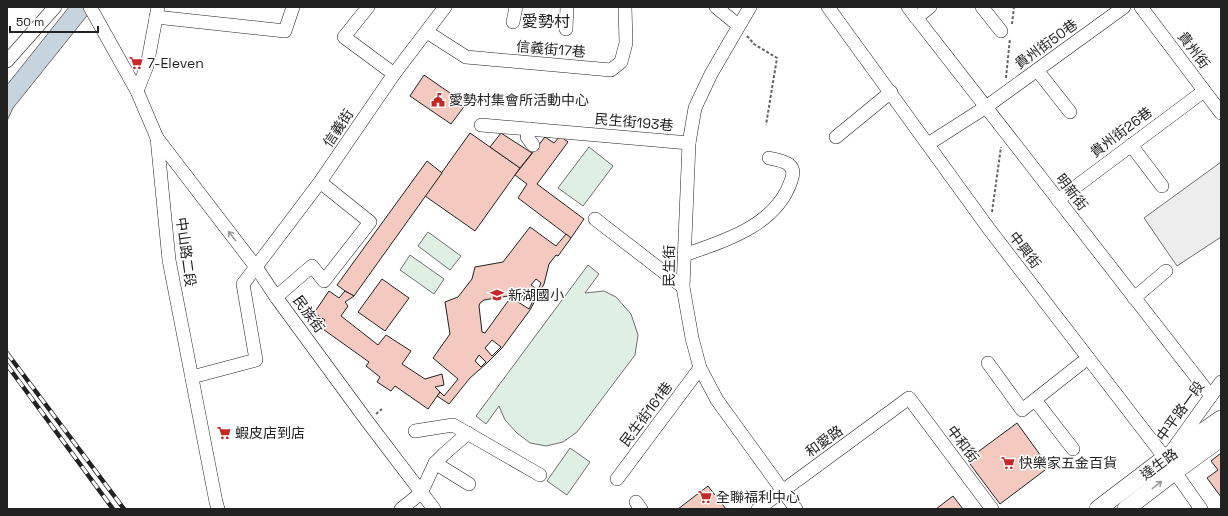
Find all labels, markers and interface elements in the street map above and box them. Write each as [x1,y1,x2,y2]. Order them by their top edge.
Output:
scale bar [10,8,98,34]
district label: 愛勢村 [522,11,570,32]
text: 50 m [16,14,44,30]
street label: 貴州街50巷 [1011,15,1081,73]
street label: 貴州街 [1174,28,1214,72]
street label: 信義街17巷 [515,37,587,61]
place label: 7-Eleven [147,54,204,72]
supermarket icon: 7-Eleven [128,55,144,71]
place label: 愛勢村集會所活動中心 [449,91,589,109]
public building icon: 愛勢村集會所活動中心 [430,92,446,108]
street label: 貴州街26巷 [1086,103,1156,161]
street label: 信義街 [319,106,357,150]
street label: 民生街193巷 [594,110,674,134]
street label: 明新街 [1052,170,1092,214]
street label: 中山路二段 [172,216,200,288]
street label: 中興街 [1005,228,1045,272]
one-way arrow [228,230,236,241]
street label: 民生街 [660,245,678,287]
place label: 新湖國小 [508,286,564,304]
school or university icon: 新湖國小 [489,287,505,303]
street label: 民族街 [289,292,329,336]
street label: 中平路一段 [1152,377,1208,445]
street label: 民生街161巷 [616,378,676,450]
street label: 和愛路 [802,421,846,461]
street label: 中和街 [943,422,983,466]
place label: 蝦皮店到店 [235,424,305,442]
supermarket icon: 蝦皮店到店 [216,425,232,441]
street label: 達生路 [1137,444,1181,484]
place label: 快樂家五金百貨 [1019,454,1117,472]
supermarket icon: 快樂家五金百貨 [1000,455,1016,471]
one-way arrow [1151,481,1162,489]
place label: 全聯福利中心 [716,488,800,506]
supermarket icon: 全聯福利中心 [697,489,713,505]

